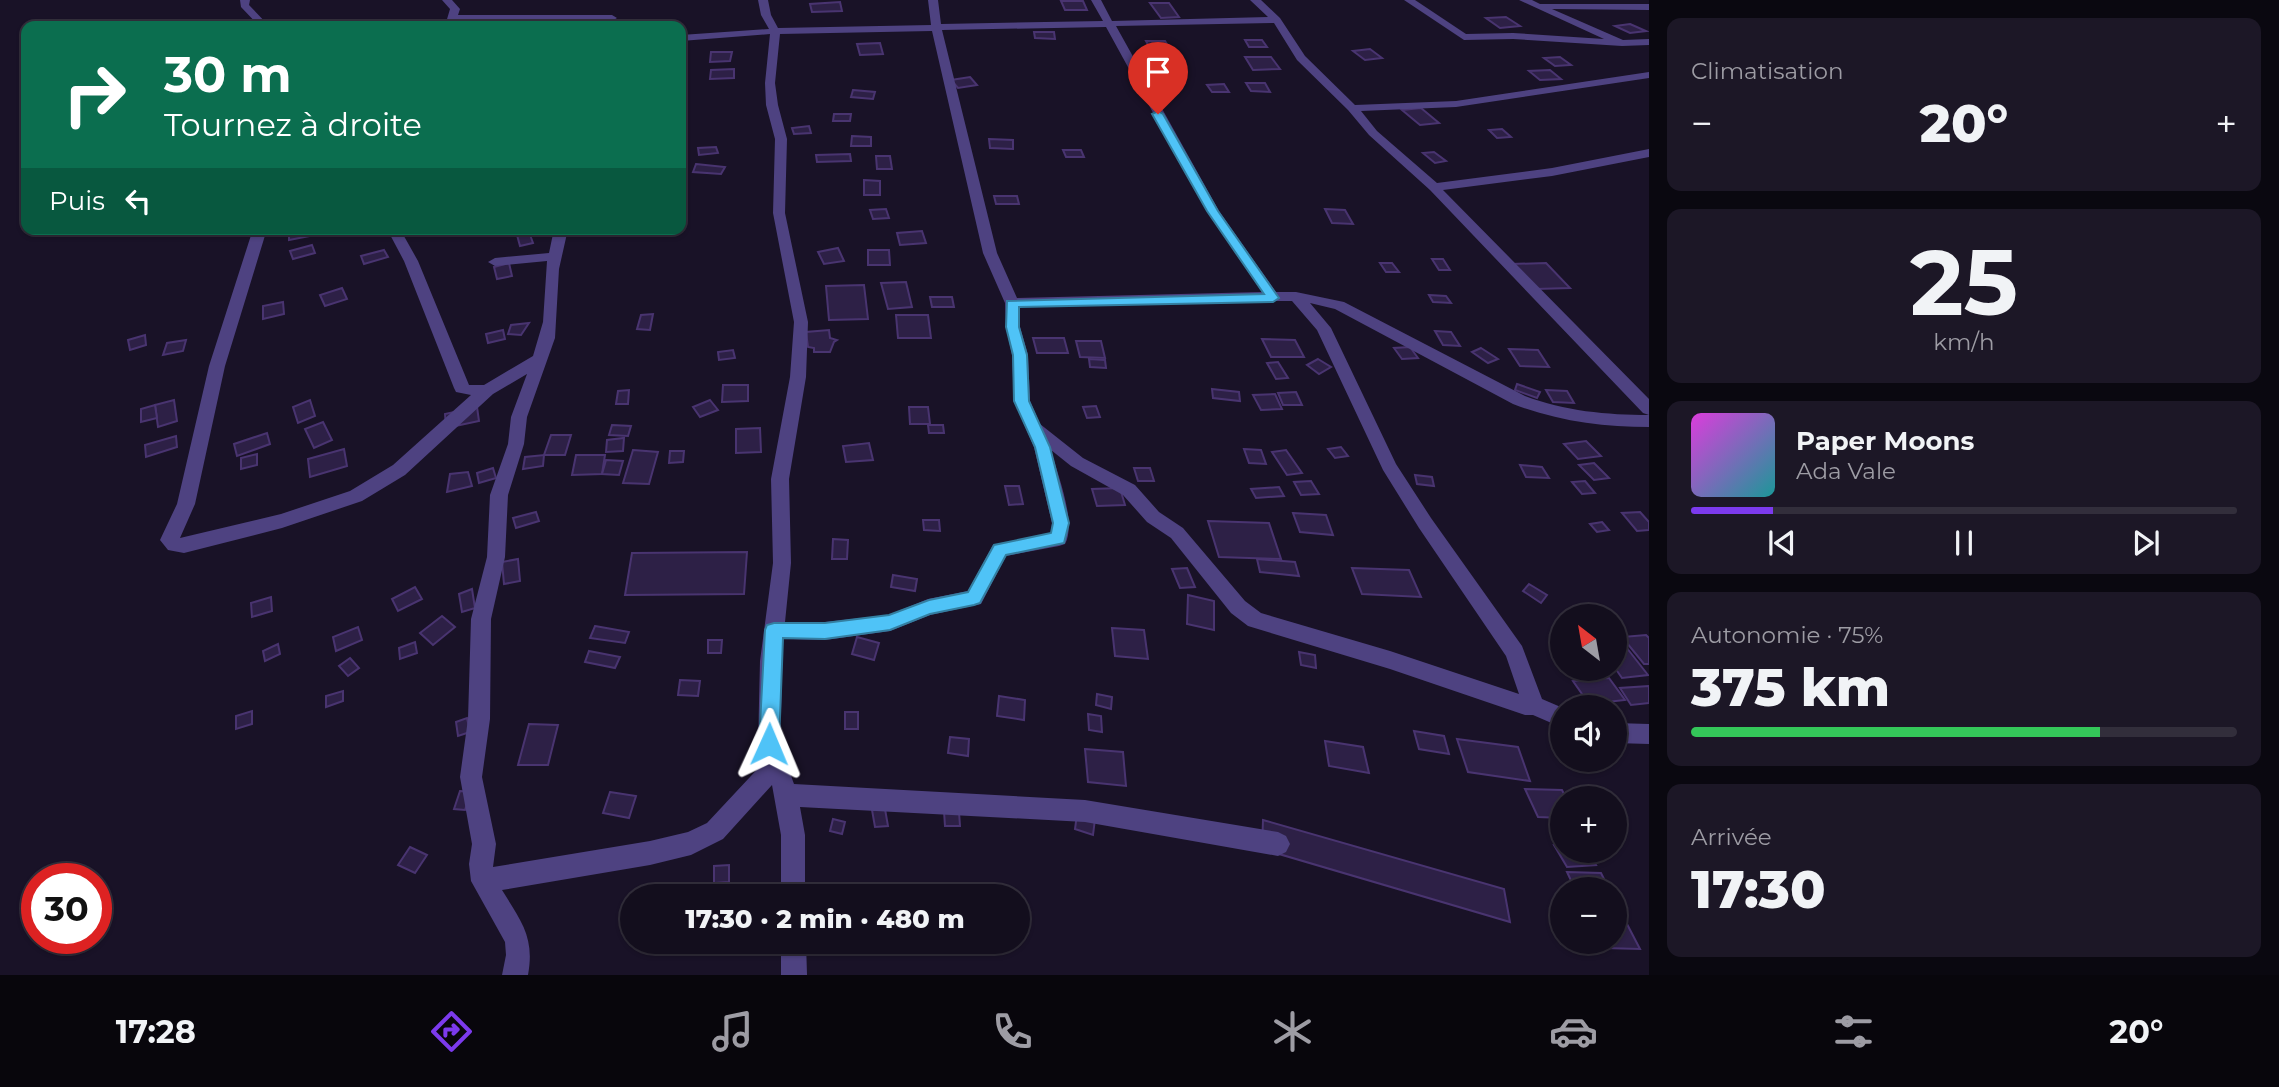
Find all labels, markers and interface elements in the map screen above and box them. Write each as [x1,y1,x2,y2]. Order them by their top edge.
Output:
pin [1128,42,1188,114]
text: 30 m [164,45,292,104]
icon: right [49,49,140,140]
icon: arrive [1139,53,1177,91]
text: Climatisation [1691,57,1843,85]
text: 20° [1920,92,2008,155]
text: − [1691,100,1713,147]
text: + [2215,100,2237,147]
text: Tournez à droite [164,105,422,144]
icon: left [119,182,157,220]
text: Puis [49,185,105,217]
text: 25 [1910,227,2018,338]
text: km/h [1933,328,1995,356]
text: Paper Moons [1796,425,1974,457]
text: Ada Vale [1796,457,1896,485]
icon: previous [1763,524,1801,562]
icon: pause [1945,524,1983,562]
icon: next [2127,524,2165,562]
north arrow [1550,604,1628,681]
map controls [1550,604,1627,954]
text: Autonomie · 75% [1691,621,1883,649]
text: 375 km [1691,656,1890,719]
button: sound [1550,695,1627,772]
position arrow [732,707,806,781]
button: + [1550,786,1627,863]
text: Arrivée [1691,823,1772,851]
text: 17:30 [1691,858,1826,921]
speed limit sign: 30 [21,863,112,954]
button: − [1550,877,1627,954]
text: 17:30 · 2 min · 480 m [685,903,965,935]
icon: directions [427,1007,476,1056]
icon: music [708,1007,757,1056]
icon: phone [988,1007,1037,1056]
icon: climate [1268,1007,1317,1056]
icon: car [1549,1007,1598,1056]
icon: filters [1829,1007,1878,1056]
text: 17:28 [116,1012,196,1051]
text: 20° [2109,1012,2163,1051]

